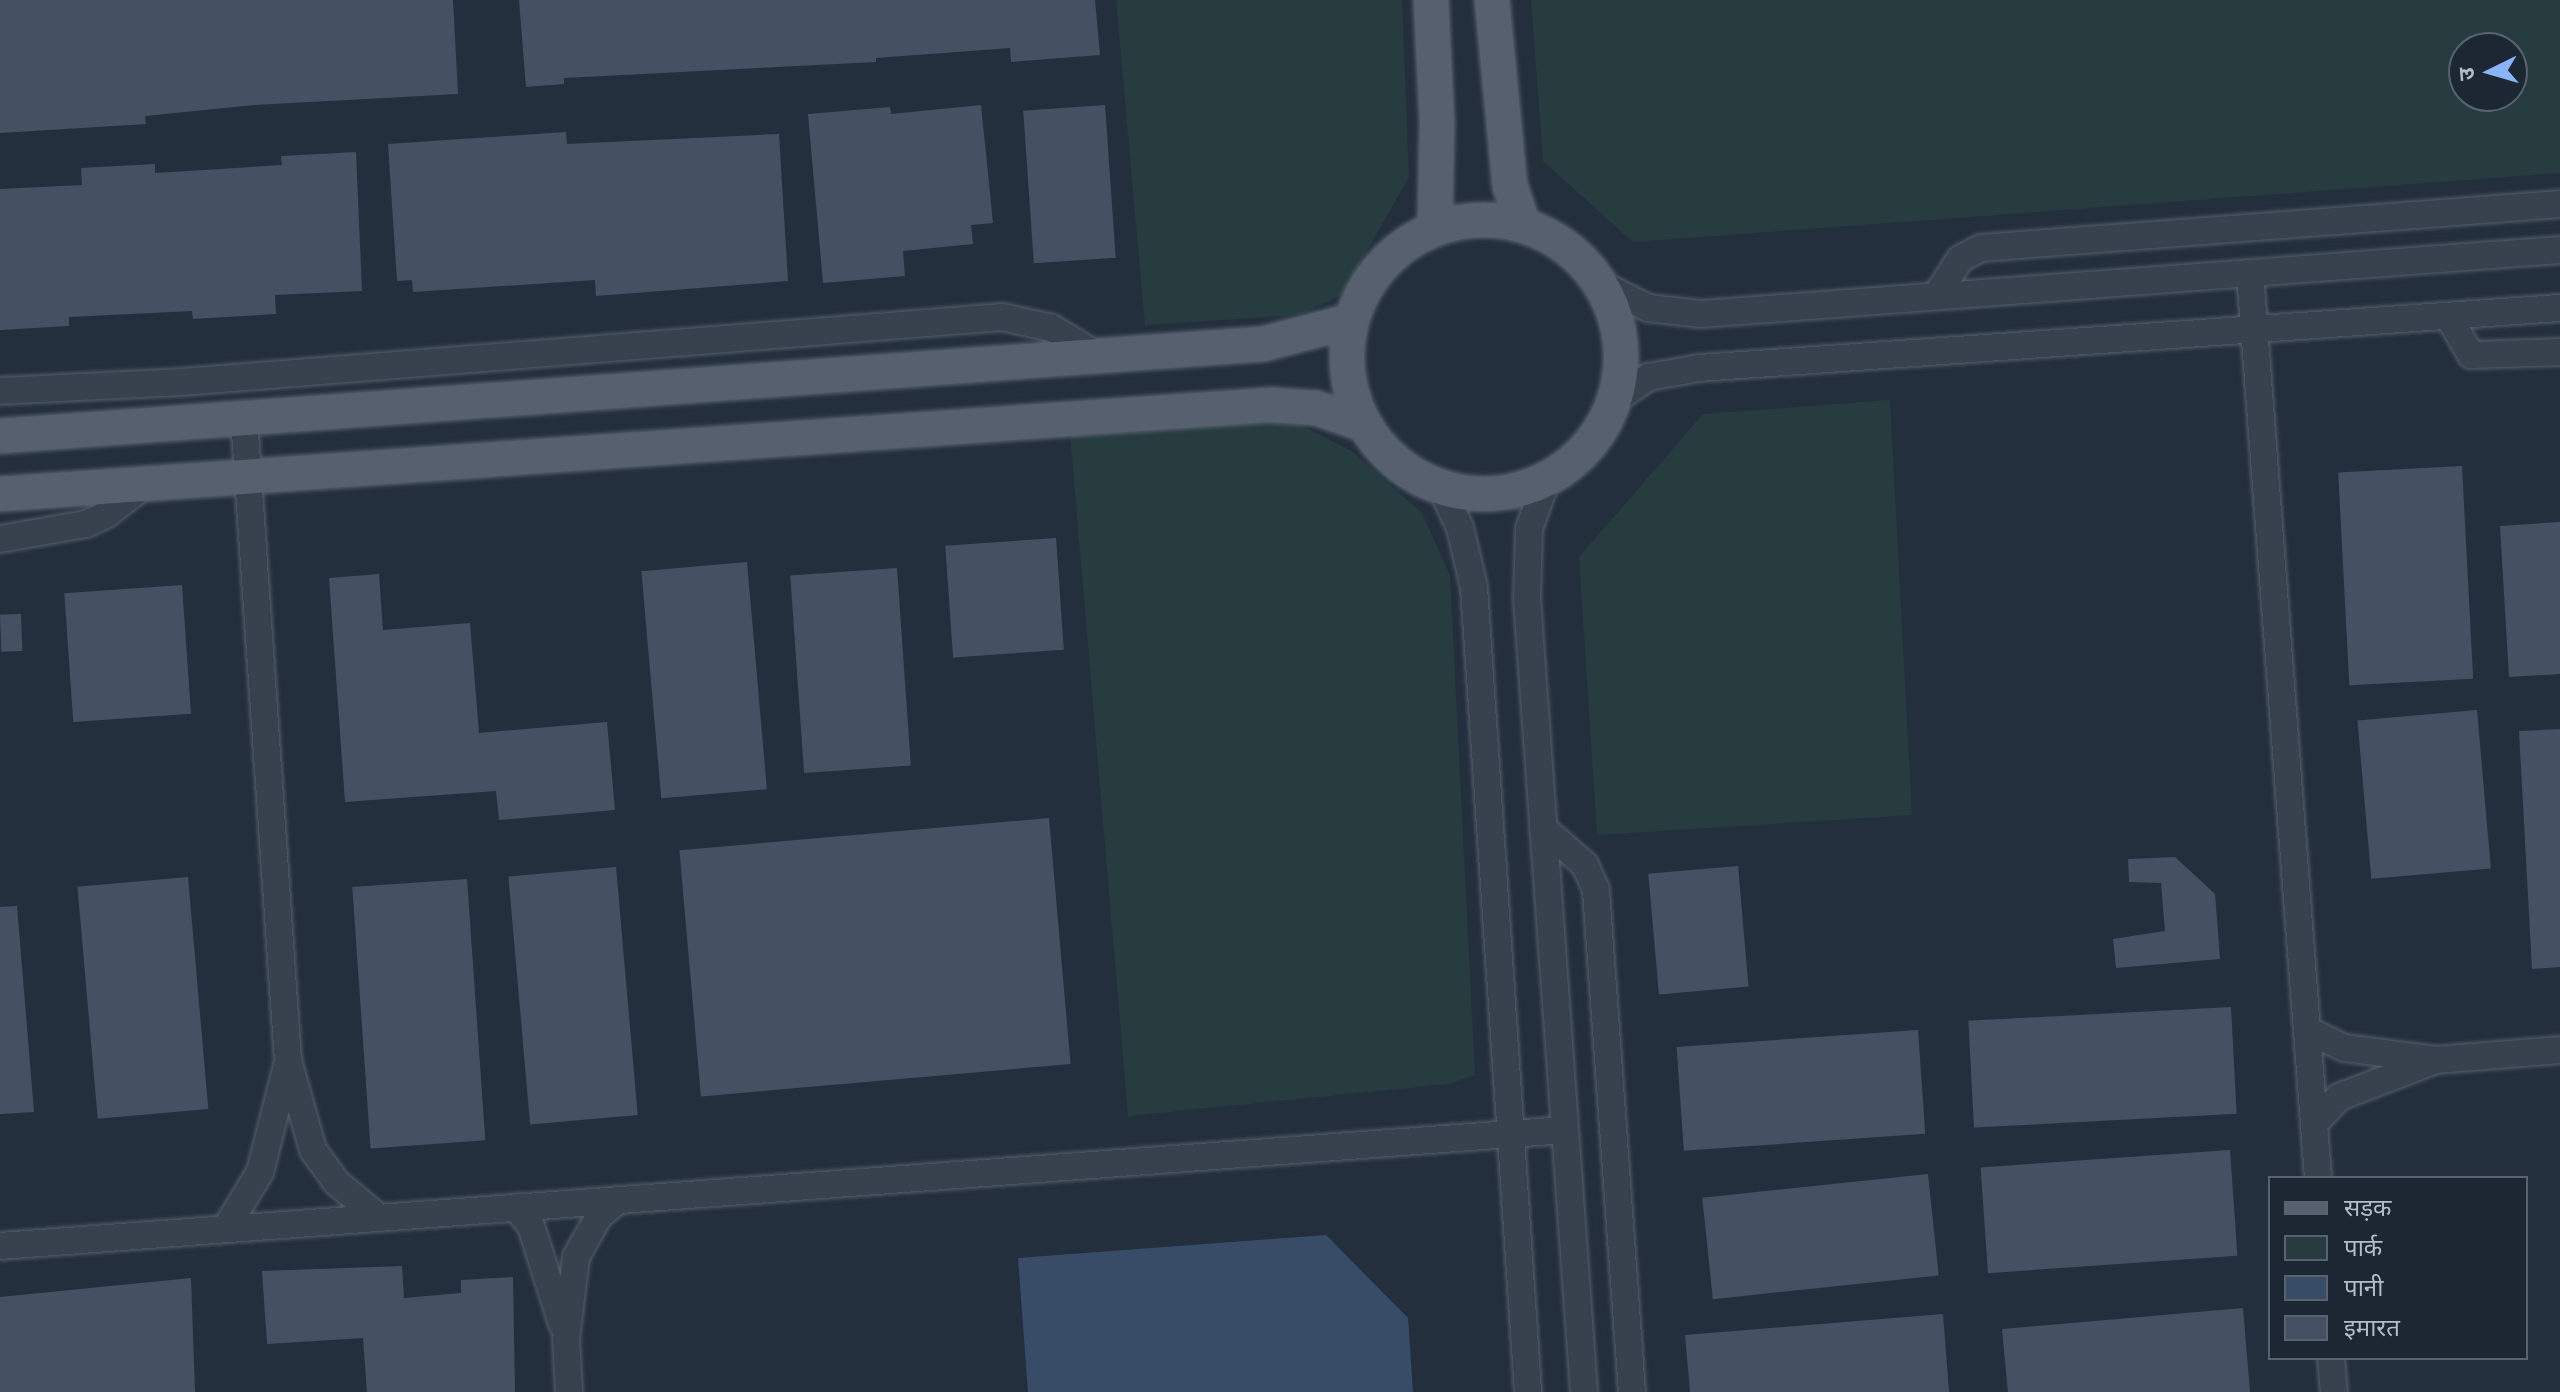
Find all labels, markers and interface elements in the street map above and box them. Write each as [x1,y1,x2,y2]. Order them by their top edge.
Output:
north arrow [2448,32,2528,112]
text: उ [2451,66,2481,82]
legend [2268,1176,2528,1360]
text: सड़क [2344,1191,2392,1223]
text: पार्क [2344,1231,2382,1263]
text: पानी [2344,1271,2383,1303]
text: इमारत [2344,1311,2400,1343]

